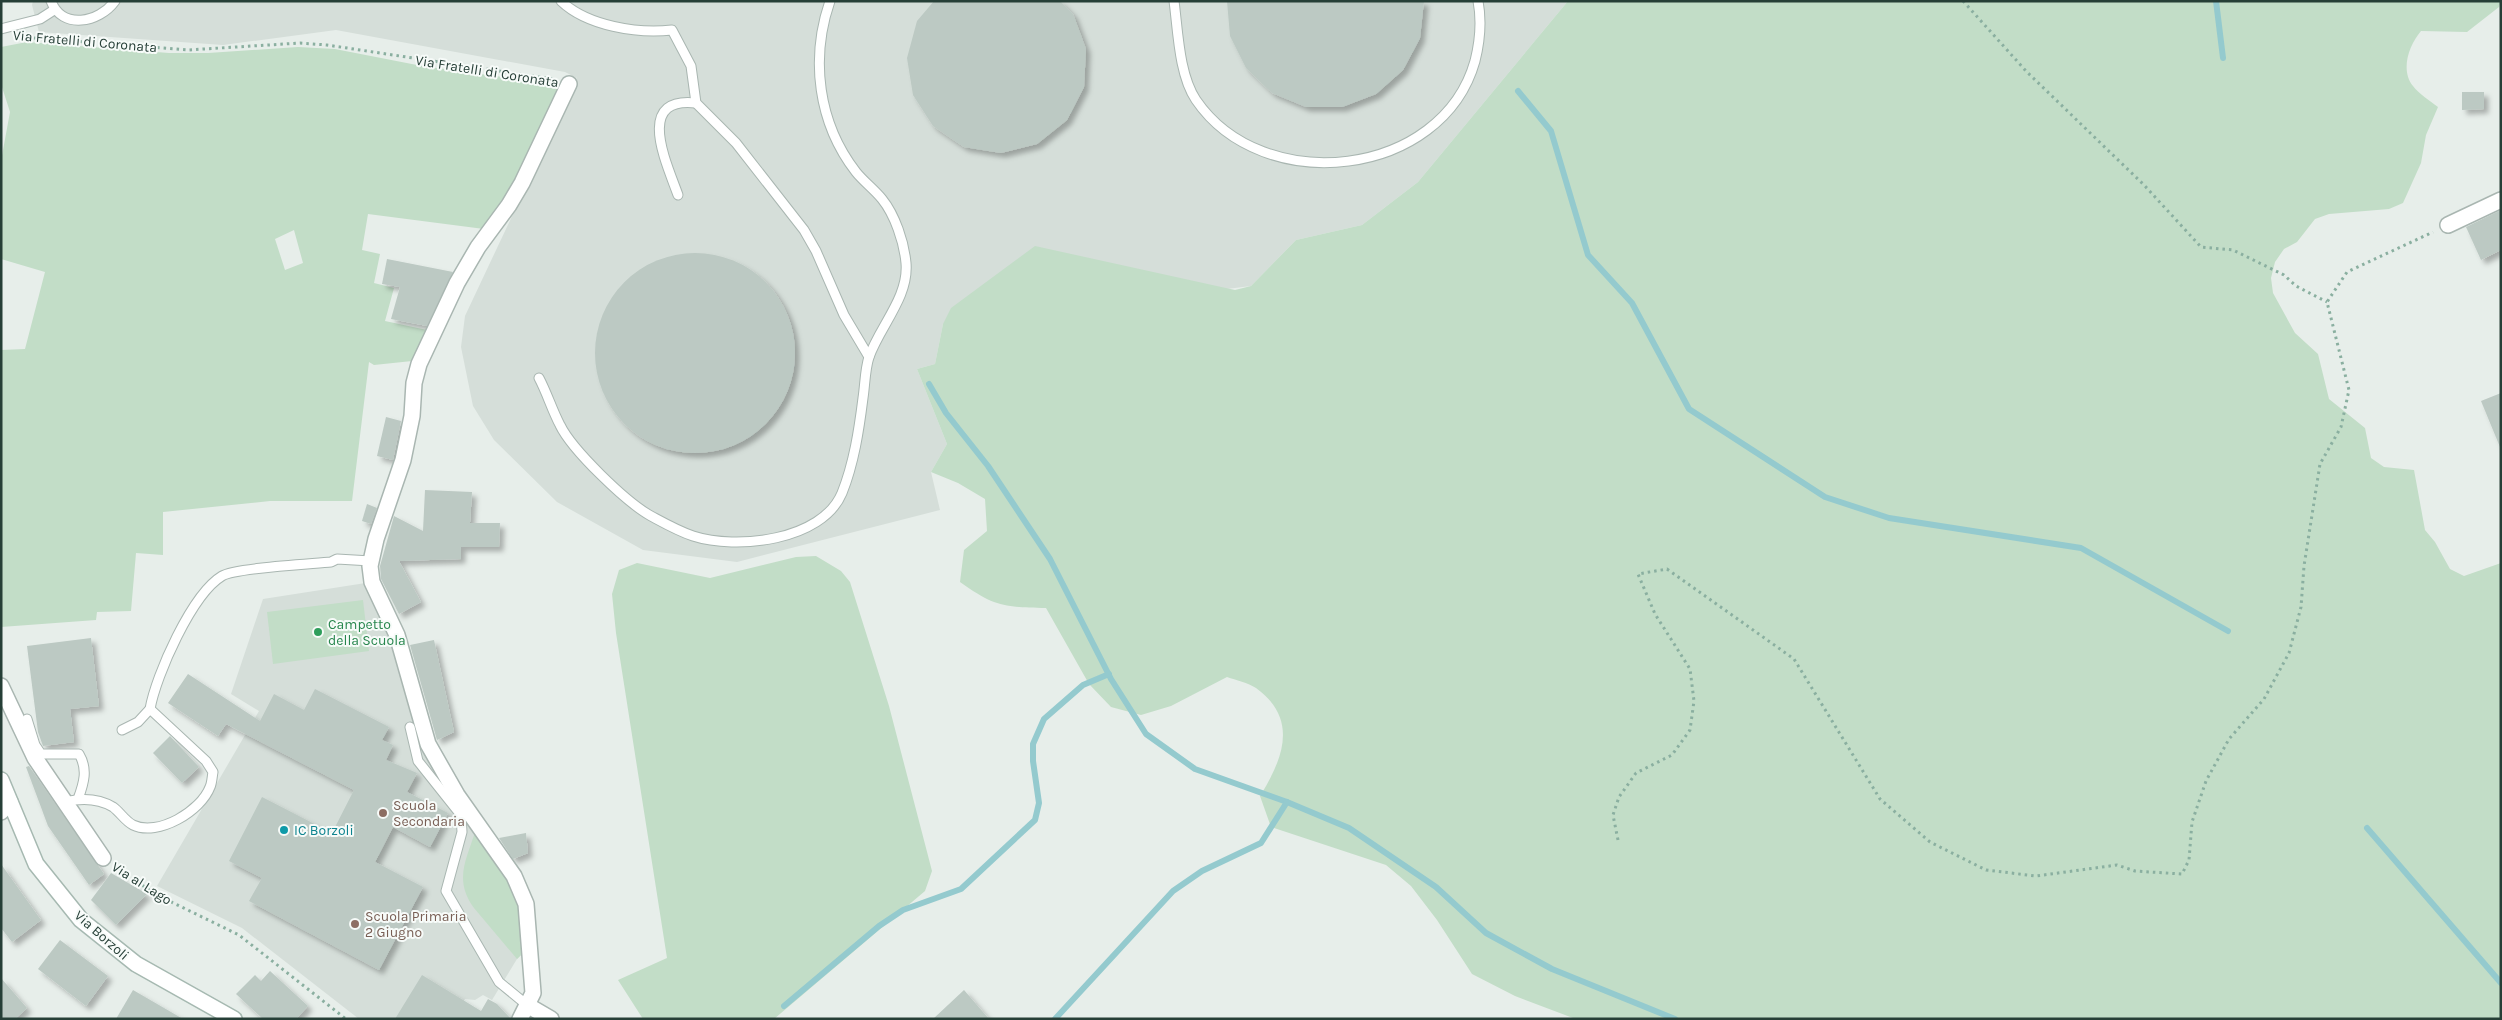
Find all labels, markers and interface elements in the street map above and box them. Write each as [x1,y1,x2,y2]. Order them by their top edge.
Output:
street label: Via Fratelli di Coronata [12,27,158,56]
street label: Via Fratelli di Coronata [414,52,560,91]
place label: Campetto della Scuola [328,616,406,649]
marker: Campetto della Scuola [312,626,324,638]
place label: Scuola Secondaria [393,797,465,830]
marker: Scuola Secondaria [377,807,389,819]
place label: IC Borzoli [294,822,354,839]
marker: IC Borzoli [278,824,290,836]
street label: Via al Lago [108,858,175,909]
street label: Via Borzoli [71,907,132,964]
place label: Scuola Primaria 2 Giugno [365,908,467,941]
marker: Scuola Primaria 2 Giugno [349,918,361,930]

